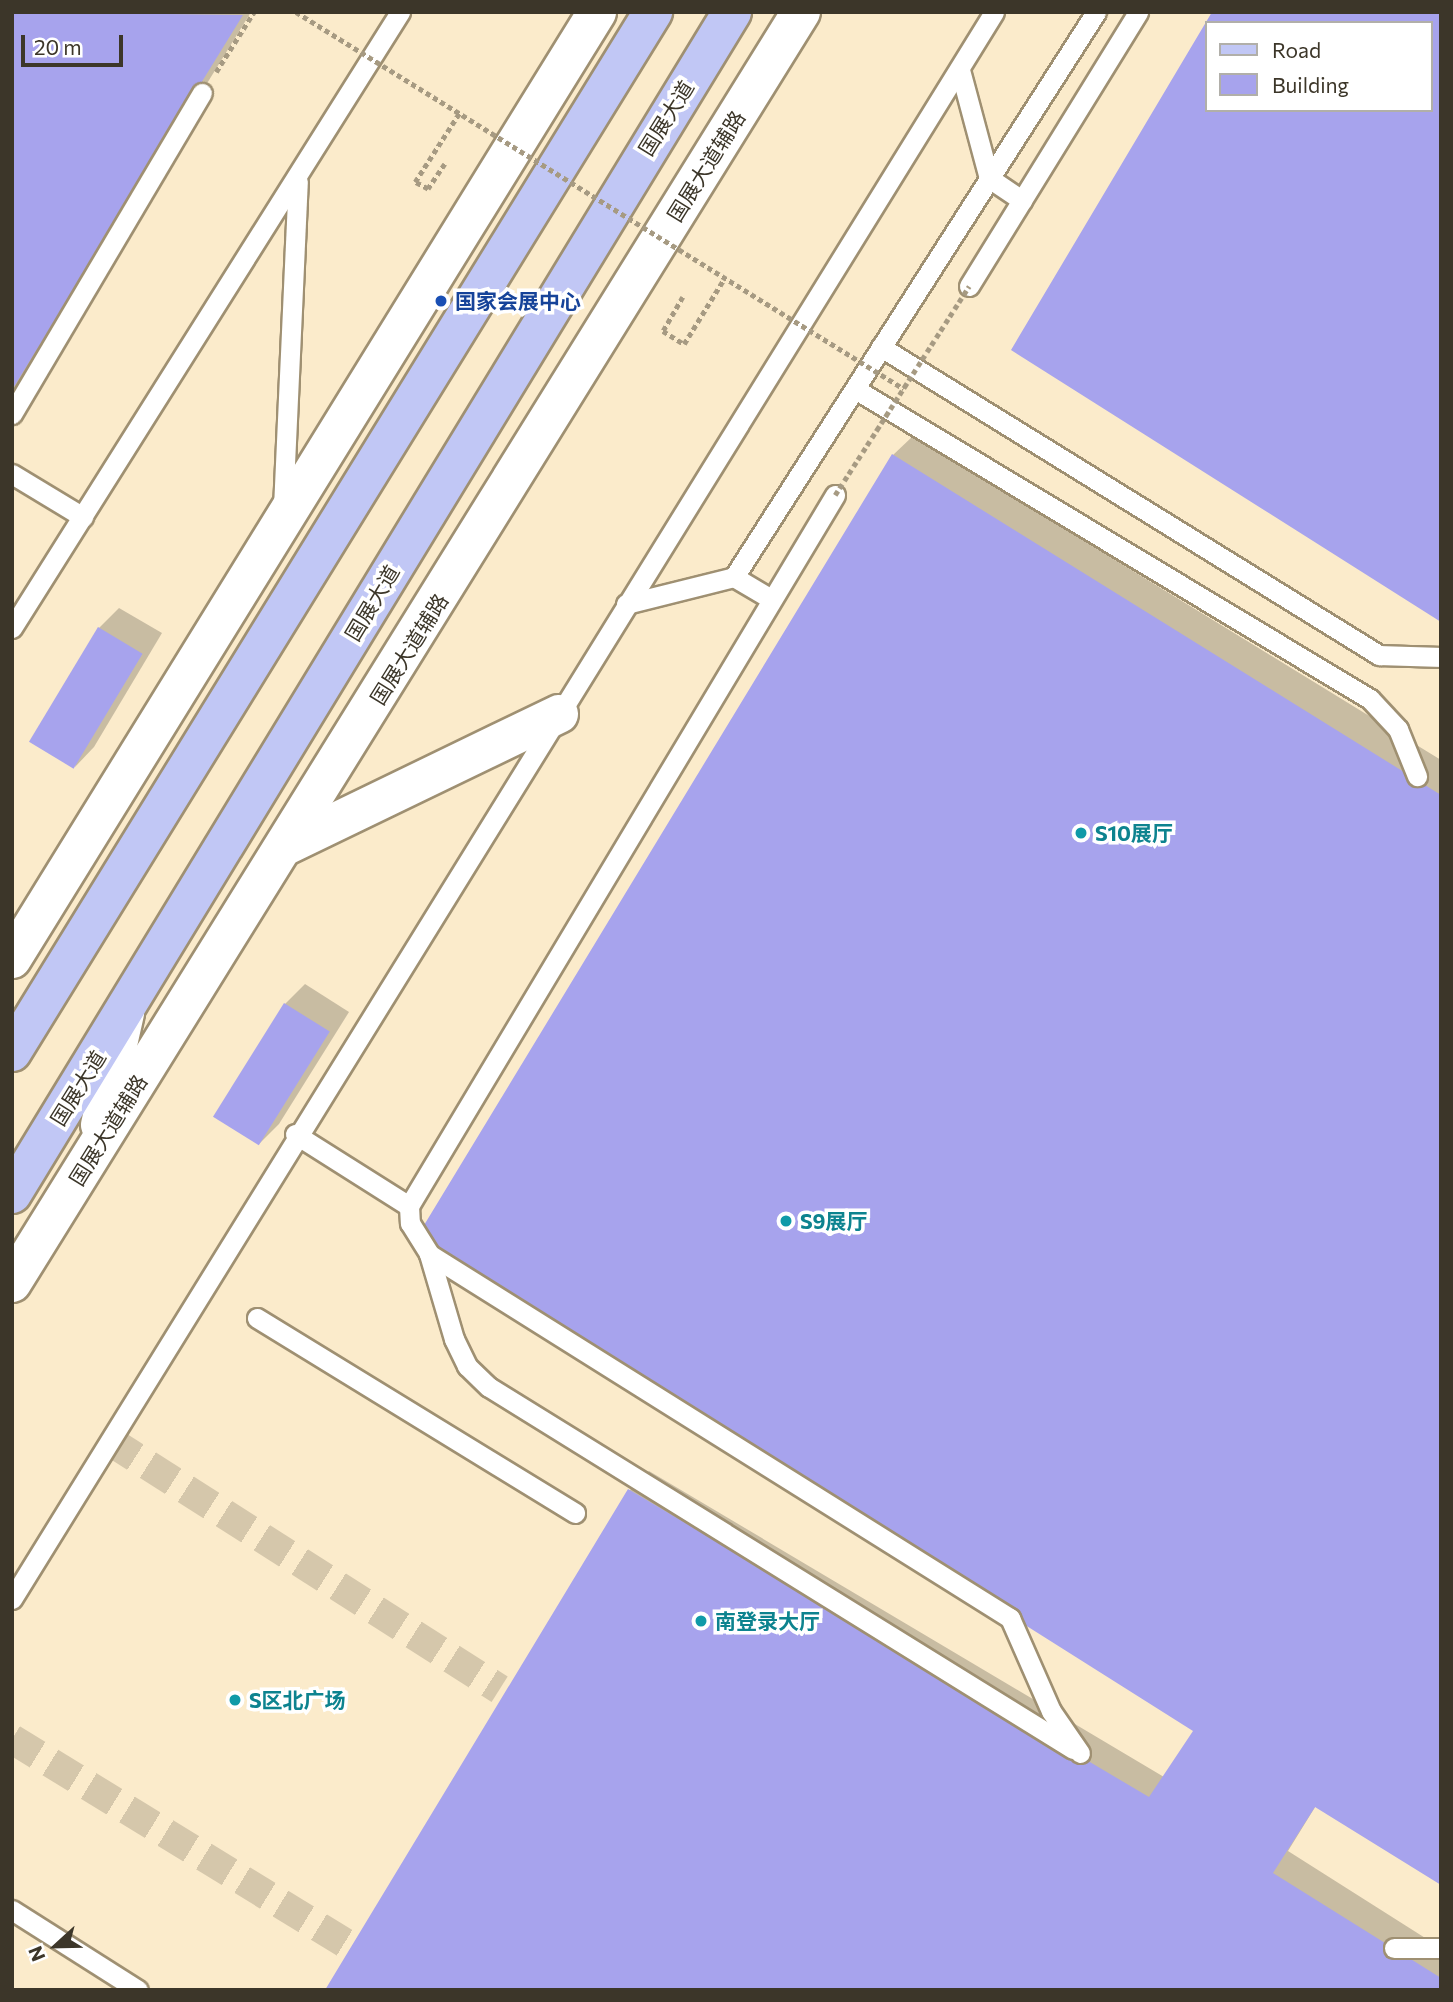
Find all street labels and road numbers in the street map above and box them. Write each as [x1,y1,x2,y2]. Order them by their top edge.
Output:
street label: 国展大道 [633,76,699,160]
street label: 国展大道辅路 [662,106,750,226]
street label: 国展大道 [340,561,404,645]
street label: 国展大道辅路 [365,589,453,709]
street label: 国展大道 [45,1046,111,1130]
street label: 国展大道辅路 [64,1070,152,1190]

